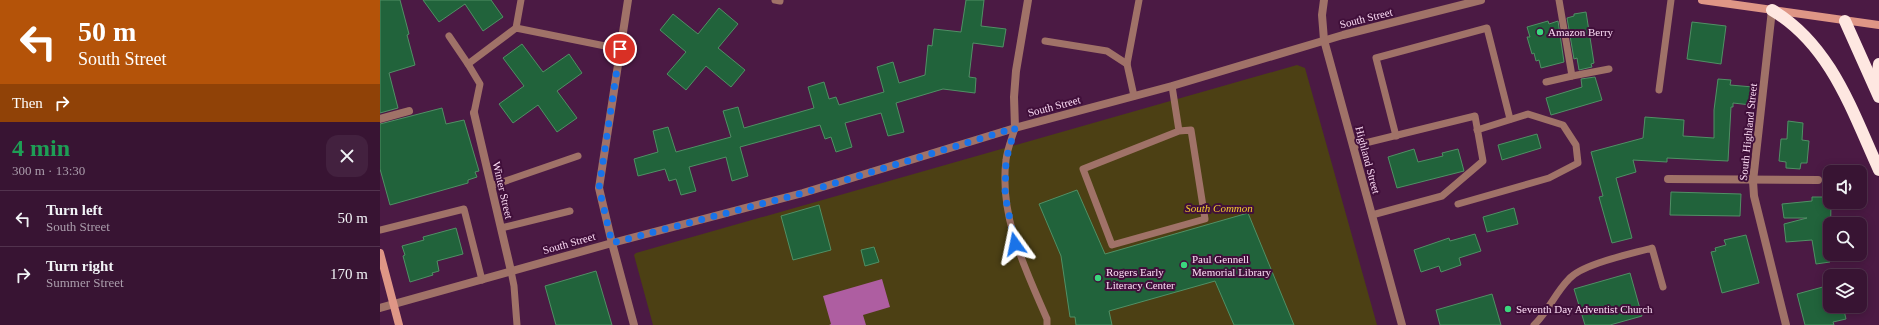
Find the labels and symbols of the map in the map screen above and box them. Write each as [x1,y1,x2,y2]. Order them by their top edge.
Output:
street label: South Street [1338,6,1394,30]
place label: Amazon Berry [1548,26,1614,38]
marker: Amazon Berry [1535,27,1545,37]
pin [603,32,637,66]
street label: South Highland Street [1737,83,1759,181]
street label: South Street [1026,93,1082,119]
street label: Highland Street [1353,125,1383,195]
street label: Winter Street [491,160,515,220]
park label: South Common [1185,202,1253,214]
position arrow [994,223,1036,265]
street label: South Street [541,230,597,256]
place label: Paul Gennell Memorial Library [1192,253,1272,278]
marker: Paul Gennell Memorial Library [1179,260,1189,270]
place label: Rogers Early Literacy Center [1106,266,1175,291]
marker: Rogers Early Literacy Center [1093,273,1103,283]
place label: Seventh Day Adventist Church [1516,303,1653,315]
marker: Seventh Day Adventist Church [1503,304,1513,314]

